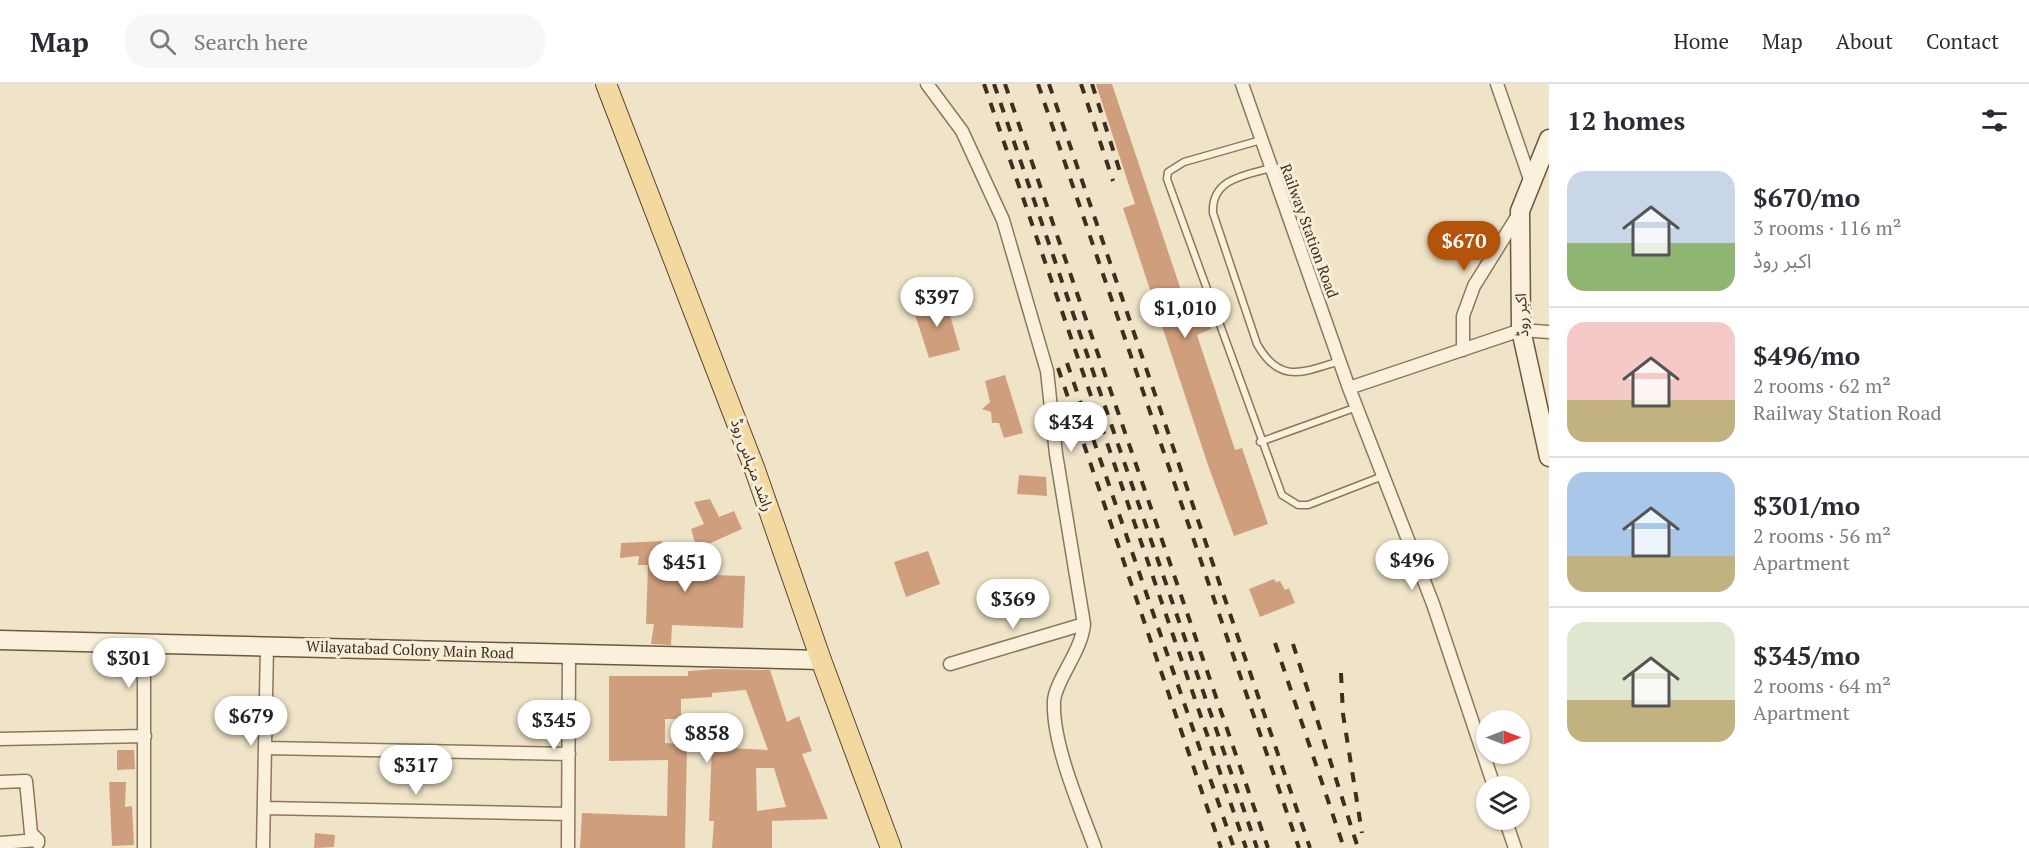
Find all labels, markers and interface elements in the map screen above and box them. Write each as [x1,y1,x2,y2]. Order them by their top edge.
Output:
search box [125,14,545,68]
text: Map [30,23,89,60]
icon: search [146,25,179,58]
text: Search here [194,27,308,56]
text: Home [1673,27,1729,55]
text: Map [1762,27,1803,55]
text: About [1836,27,1893,55]
text: Contact [1926,27,1999,55]
text: 12 homes [1567,103,1685,137]
icon: filters [1978,104,2011,137]
street label: Railway Station Road [1276,161,1344,301]
text: $670/mo [1753,180,1860,214]
icon: home [1615,195,1687,267]
text: 3 rooms · 116 m² [1753,214,1901,241]
pin: $670 [1428,221,1500,272]
text: $670 [1441,227,1487,254]
text: اکبر روڈ [1753,247,1811,274]
pin: $397 [901,277,973,328]
text: $397 [914,283,960,310]
pin: $1,010 [1136,288,1234,339]
street label: اکبر روڈ [1510,293,1532,337]
text: $1,010 [1154,294,1216,321]
text: $496/mo [1753,338,1860,372]
icon: home [1615,346,1687,418]
text: 2 rooms · 62 m² [1753,372,1891,399]
text: Railway Station Road [1753,399,1942,426]
pin: $434 [1035,402,1107,453]
text: $434 [1048,408,1094,435]
street label: راشد منہاس روڈ [727,416,779,514]
text: $301/mo [1753,488,1860,522]
icon: home [1615,496,1687,568]
text: 2 rooms · 56 m² [1753,522,1891,549]
pin: $496 [1376,540,1448,591]
pin: $451 [649,542,721,593]
text: $496 [1389,546,1435,573]
text: $451 [662,548,708,575]
text: Apartment [1753,549,1850,576]
pin: $369 [977,579,1049,630]
text: $369 [990,585,1036,612]
street label: Wilayatabad Colony Main Road [306,635,514,663]
pin: $301 [93,638,165,689]
text: $345/mo [1753,638,1860,672]
text: $301 [106,644,152,671]
icon: home [1615,646,1687,718]
text: 2 rooms · 64 m² [1753,672,1891,699]
pin: $679 [215,696,287,747]
text: Apartment [1753,699,1850,726]
pin: $345 [518,700,590,751]
text: $679 [228,702,274,729]
text: $345 [531,706,577,733]
north arrow [1476,710,1530,764]
map controls [1476,710,1530,830]
pin: $858 [671,713,743,764]
text: $858 [684,719,730,746]
pin: $317 [380,745,452,796]
text: $317 [393,751,439,778]
button: layers [1476,776,1530,830]

